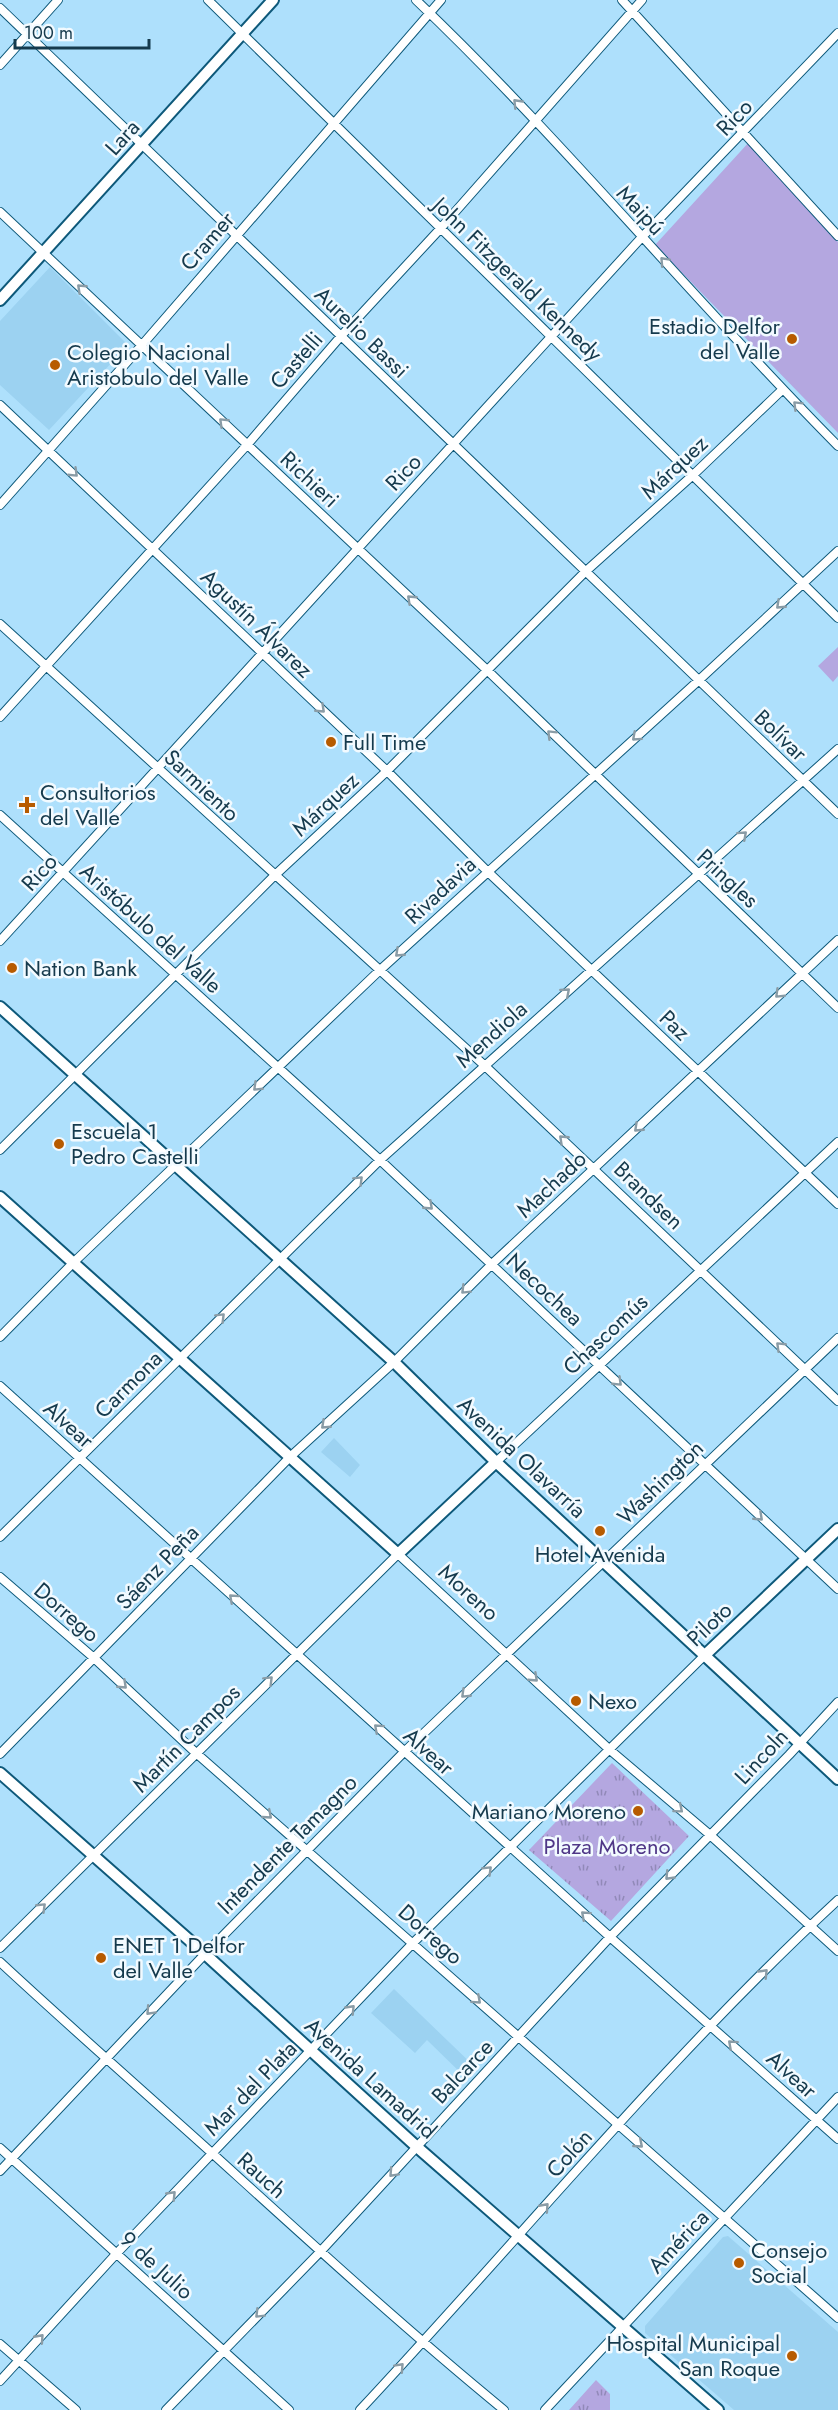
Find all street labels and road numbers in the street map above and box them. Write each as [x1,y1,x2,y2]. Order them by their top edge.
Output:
street label: Rico [708,91,760,143]
street label: Lara [97,112,147,162]
street label: Maipú [609,178,673,242]
street label: John Fitzgerald Kennedy [424,187,610,369]
street label: Cramer [172,204,242,278]
street label: Aurelio Bassi [308,279,416,385]
street label: Castelli [262,324,330,396]
street label: Márquez [633,428,715,506]
street label: Richieri [273,443,347,515]
street label: Rico [377,446,429,498]
street label: Agustín Álvarez [194,561,320,685]
street label: Bolívar [747,702,815,769]
street label: Sarmiento [157,742,247,828]
street label: Márquez [284,765,366,843]
street label: Pringles [690,841,766,915]
street label: Rico [14,846,64,898]
street label: Rivadavia [397,849,483,931]
street label: Aristóbulo del Valle [73,855,229,1001]
street label: Mendiola [448,993,534,1075]
street label: Paz [652,1002,698,1048]
street label: Machado [509,1143,593,1225]
street label: Brandsen [607,1154,691,1236]
street label: Necochea [499,1245,591,1333]
street label: Chascomús [555,1286,655,1382]
street label: Carmona [87,1343,169,1425]
street label: Avenida Olavarría [451,1389,593,1525]
street label: Alvear [37,1393,102,1456]
street label: Washington [610,1433,710,1531]
street label: Sáenz Peña [108,1517,206,1617]
street label: Moreno [432,1556,506,1628]
street label: Dorrego [27,1574,107,1650]
street label: Piloto [679,1594,739,1654]
street label: Martín Campos [125,1677,247,1799]
street label: Alvear [397,1720,462,1783]
street label: Lincoln [727,1721,795,1791]
street label: Intendente Tamagno [210,1767,364,1921]
street label: Dorrego [391,1896,471,1972]
street label: Avenida Lamadrid [298,2010,444,2146]
street label: Balcarce [424,2032,500,2110]
street label: Mar del Plata [196,2033,304,2143]
street label: Alvear [760,2043,825,2106]
street label: Colón [538,2122,600,2184]
street label: Rauch [230,2144,294,2206]
street label: América [640,2202,716,2280]
street label: 9 de Julio [113,2223,201,2307]

